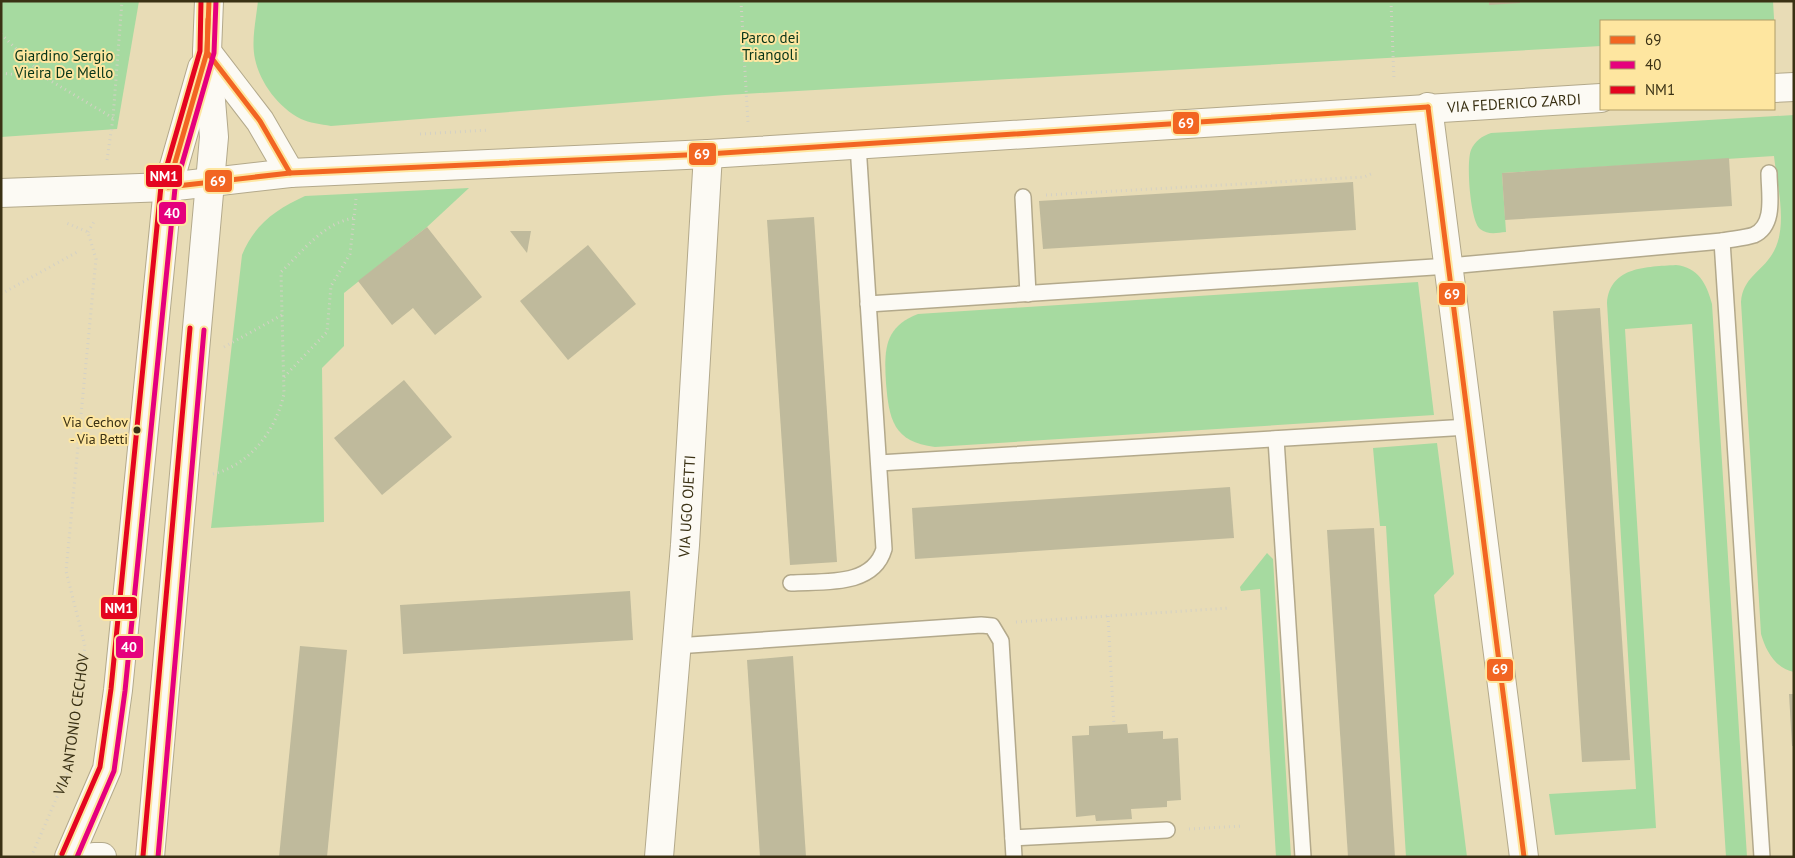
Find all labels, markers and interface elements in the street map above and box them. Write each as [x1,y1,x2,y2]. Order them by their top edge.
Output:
legend [1600,20,1775,110]
park label: Parco dei Triangoli [741,28,799,64]
text: 69 [1645,30,1661,49]
park label: Giardino Sergio Vieira De Mello [14,46,113,82]
text: 40 [1645,55,1661,74]
text: NM1 [1645,80,1675,99]
street label: VIA FEDERICO ZARDI [1446,89,1582,117]
line badge: 69 [1172,111,1200,135]
text: 69 [1178,114,1194,132]
line badge: 69 [688,142,717,166]
text: 69 [694,145,710,163]
line badge: NM1 [145,164,183,188]
text: NM1 [150,167,178,185]
line badge: 69 [204,169,233,193]
text: 69 [210,172,226,190]
line badge: 40 [158,201,187,225]
text: 40 [164,204,180,222]
line badge: 69 [1438,282,1466,306]
text: 69 [1444,285,1460,303]
place label: Via Cechov - Via Betti [62,413,128,448]
marker: Via Cechov - Via Betti [132,425,142,435]
street label: VIA UGO OJETTI [674,454,699,559]
line badge: NM1 [100,596,138,620]
text: NM1 [105,599,133,617]
line badge: 40 [115,635,144,659]
text: 40 [121,638,137,656]
street label: VIA ANTONIO CECHOV [49,652,93,799]
line badge: 69 [1486,658,1514,682]
text: 69 [1492,660,1508,678]

